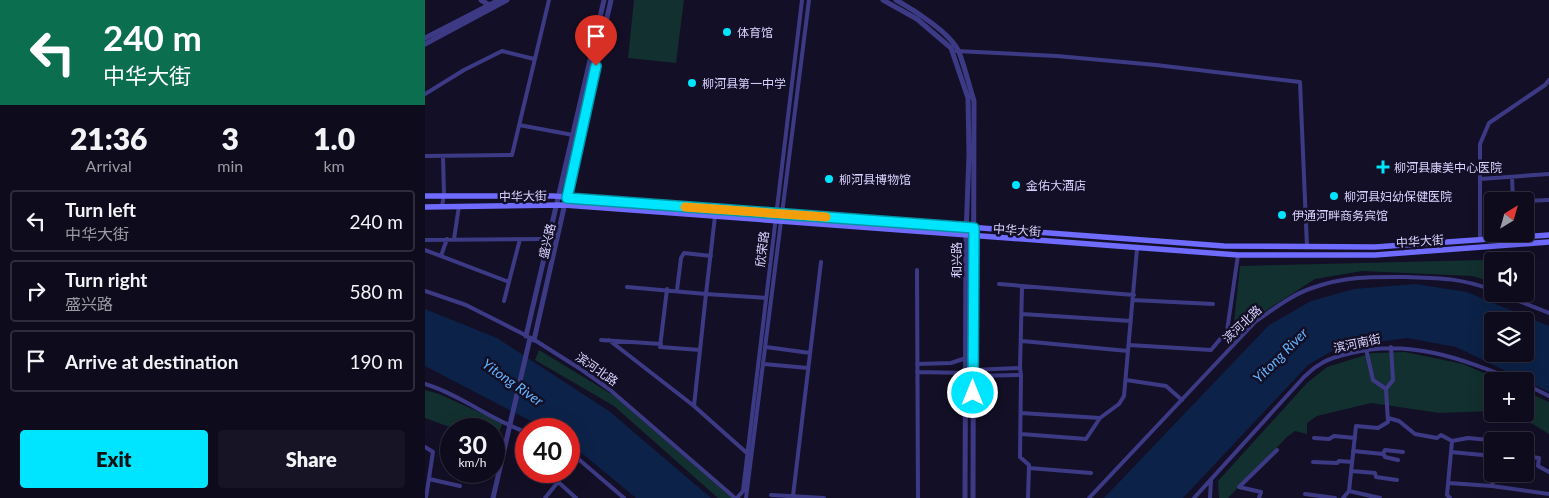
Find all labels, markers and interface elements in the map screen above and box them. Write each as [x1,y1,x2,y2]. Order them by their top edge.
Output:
pin [575,15,617,66]
text: 240 m [103,16,202,58]
icon: left [20,20,85,85]
icon: arrive [582,22,610,50]
place label: 体育馆 [737,25,773,40]
marker: 体育馆 [721,26,733,38]
text: 中华大街 [103,62,191,89]
place label: 柳河县第一中学 [702,76,786,91]
marker: 柳河县第一中学 [686,77,698,89]
text: 21:36 [70,120,147,156]
text: 3 [222,120,239,156]
text: 1.0 [313,120,355,156]
text: Arrival [86,156,132,175]
text: min [217,156,243,175]
text: km [323,156,345,175]
marker: 柳河县康美中心医院 [1376,160,1390,174]
place label: 柳河县康美中心医院 [1394,160,1502,175]
place label: 柳河县博物馆 [839,172,911,187]
marker: 柳河县博物馆 [823,173,835,185]
place label: 金佑大酒店 [1026,178,1086,193]
marker: 金佑大酒店 [1010,179,1022,191]
street label: 中华大街 [499,188,547,204]
place label: 柳河县妇幼保健医院 [1344,189,1452,204]
marker: 柳河县妇幼保健医院 [1328,190,1340,202]
north arrow [1484,192,1534,242]
map controls [1484,192,1534,482]
text: Turn left [65,198,136,221]
icon: left [22,207,50,235]
place label: 伊通河畔商务宾馆 [1292,208,1388,223]
marker: 伊通河畔商务宾馆 [1276,209,1288,221]
text: 240 m [349,210,403,233]
street label: 中华大街 [993,221,1041,239]
street label: 盛兴路 [536,222,558,260]
text: 中华大街 [65,224,129,243]
street label: 欣荣路 [752,230,772,268]
street label: 中华大街 [1396,232,1444,250]
street label: 和兴路 [949,242,964,278]
button: sound [1484,252,1534,302]
text: Turn right [65,268,147,291]
icon: right [22,277,50,305]
text: 580 m [349,280,403,303]
text: 盛兴路 [65,294,113,313]
street label: 滨河北路 [1219,302,1265,346]
button: layers [1484,312,1534,362]
water label: Yitong River [1249,324,1311,386]
street label: 滨河南街 [1332,331,1382,355]
icon: arrive [22,347,50,375]
street label: 滨河北路 [573,349,621,389]
text: Arrive at destination [65,350,238,373]
text: 190 m [349,350,403,373]
water label: Yitong River [479,355,547,409]
position arrow [946,366,998,418]
button: + [1484,372,1534,422]
speed limit sign: 40 [515,418,580,483]
text: 30 [458,429,487,459]
button: Exit [20,430,208,488]
button: Share [218,430,405,488]
button: − [1484,432,1534,482]
text: km/h [458,455,487,470]

